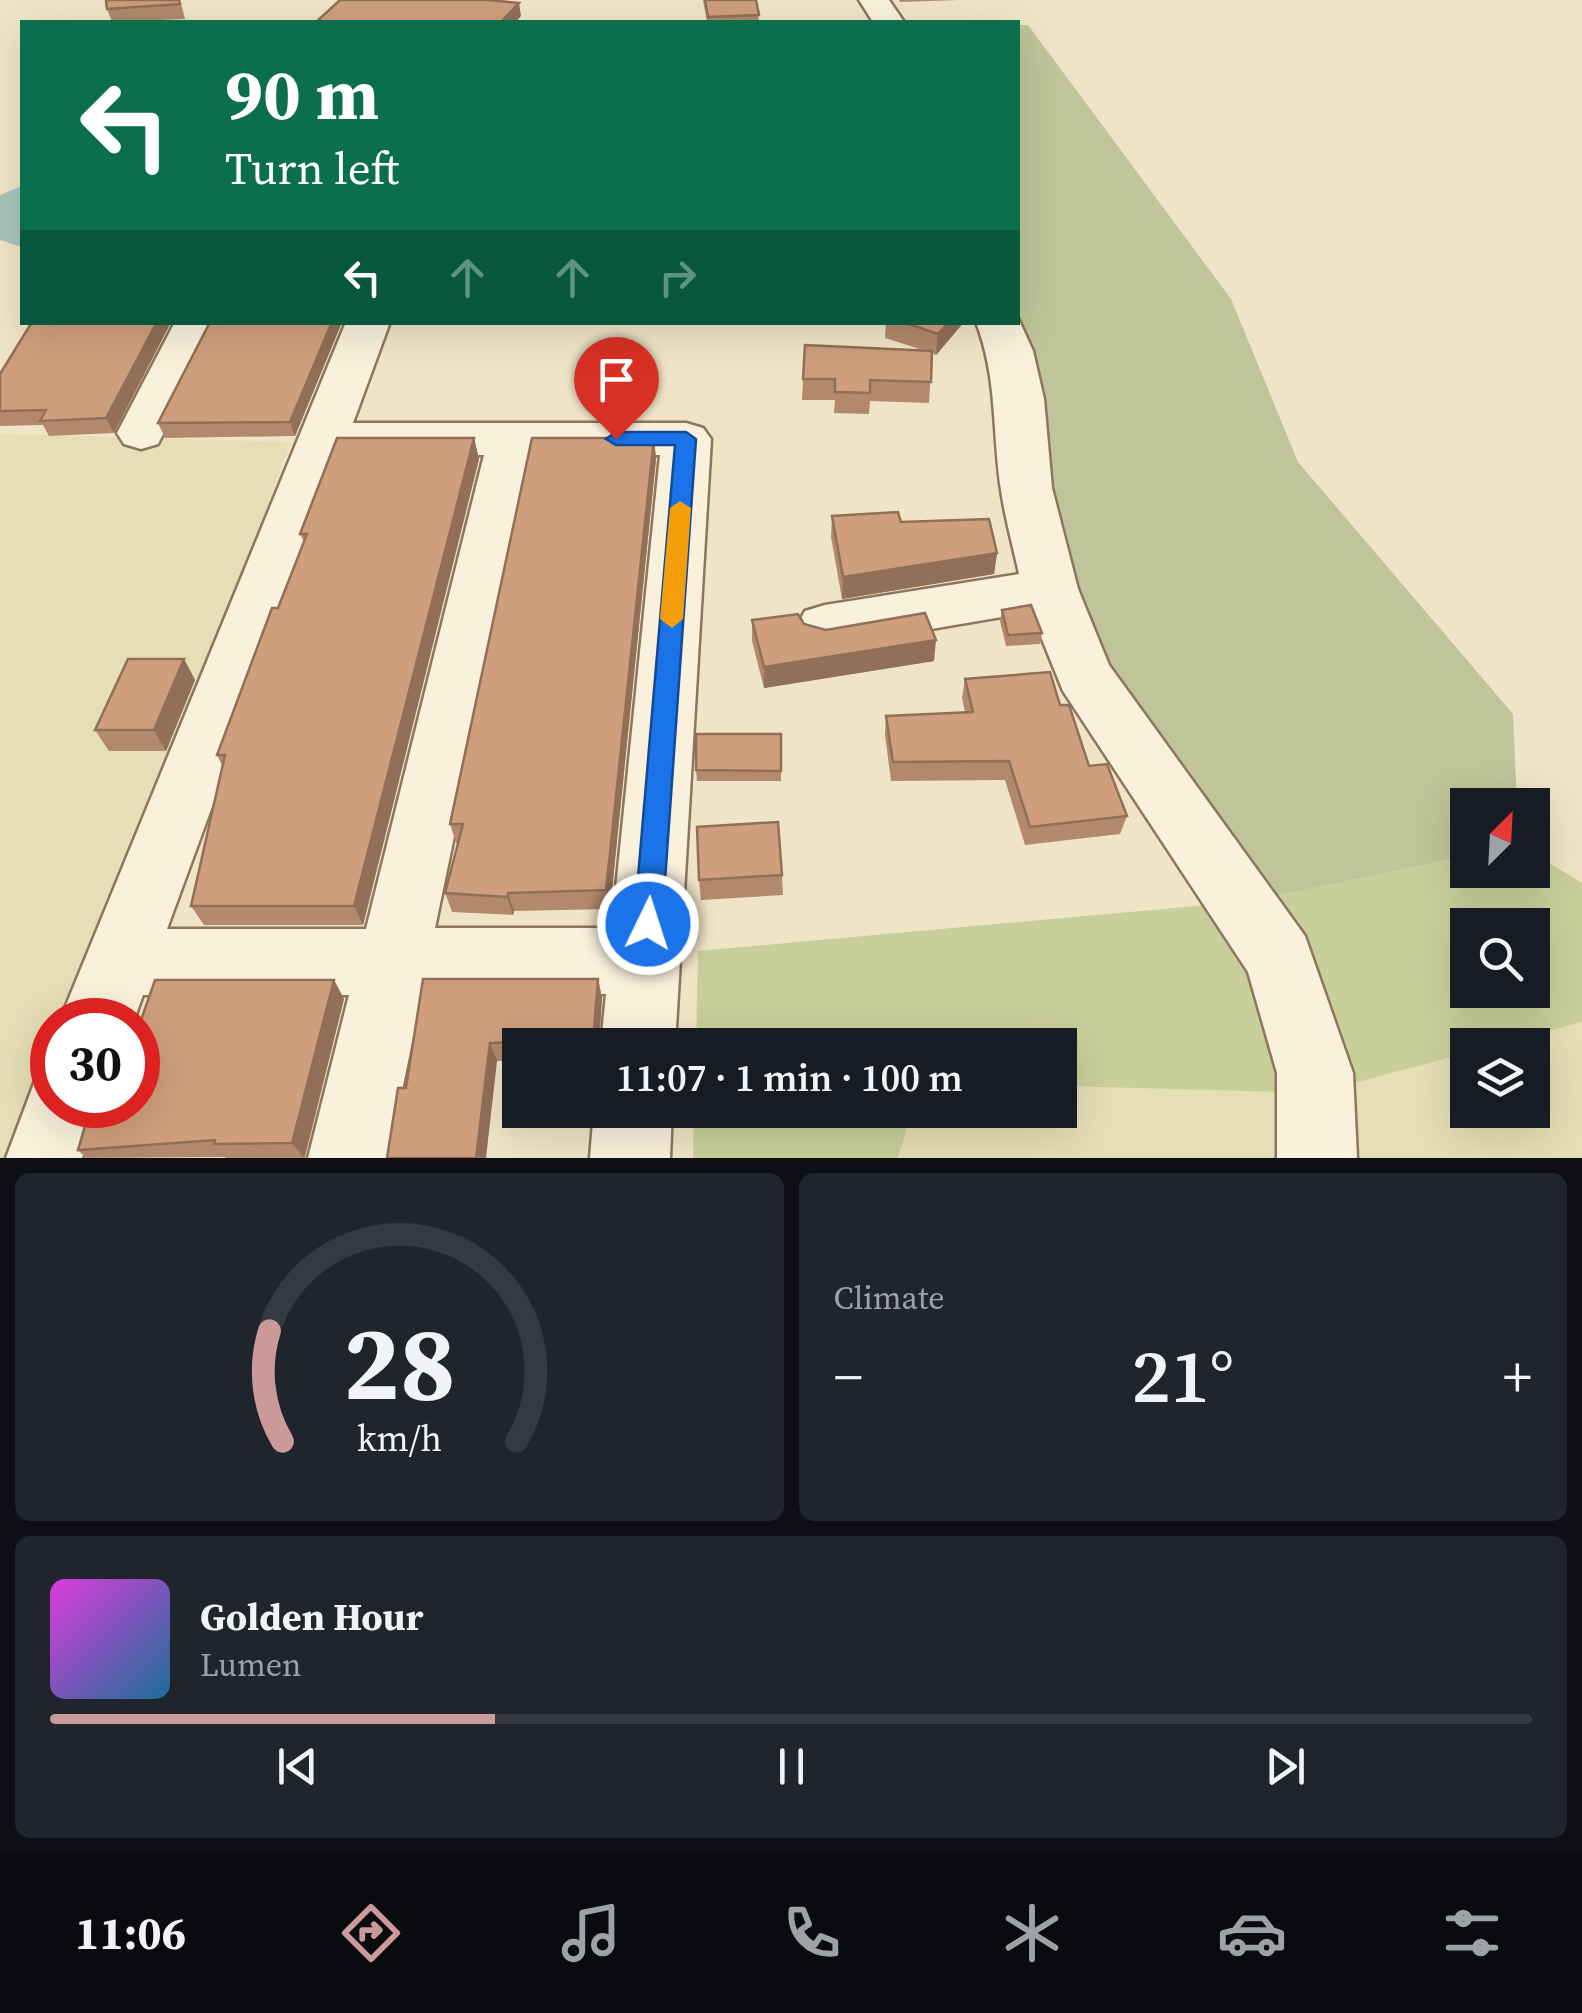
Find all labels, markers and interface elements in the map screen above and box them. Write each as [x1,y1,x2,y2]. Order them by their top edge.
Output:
text: 90 m [225,46,379,142]
icon: left [60,60,190,190]
text: Turn left [225,137,399,199]
icon: left [335,250,390,305]
icon: ahead [440,250,495,305]
icon: ahead [545,250,600,305]
icon: right [650,250,705,305]
pin [574,337,659,440]
icon: arrive [589,352,644,407]
north arrow [1450,788,1550,888]
map controls [1450,788,1550,1128]
position arrow [596,872,700,976]
button: search [1450,908,1550,1008]
speed limit sign: 30 [30,998,160,1128]
button: layers [1450,1028,1550,1128]
text: 11:07 · 1 min · 100 m [616,1052,963,1104]
text: Climate [834,1276,945,1320]
text: 28 [343,1291,456,1434]
text: 21° [1131,1324,1234,1427]
text: − [834,1339,863,1414]
text: + [1503,1339,1532,1414]
text: km/h [357,1414,442,1463]
text: Golden Hour [200,1591,423,1643]
text: Lumen [200,1643,302,1687]
icon: previous [270,1739,325,1794]
icon: pause [764,1739,819,1794]
icon: next [1258,1739,1313,1794]
icon: directions [336,1898,406,1968]
icon: music [556,1898,626,1968]
icon: phone [777,1898,847,1968]
icon: climate [997,1898,1067,1968]
icon: car [1217,1898,1287,1968]
icon: filters [1437,1898,1507,1968]
text: 11:06 [75,1902,186,1964]

